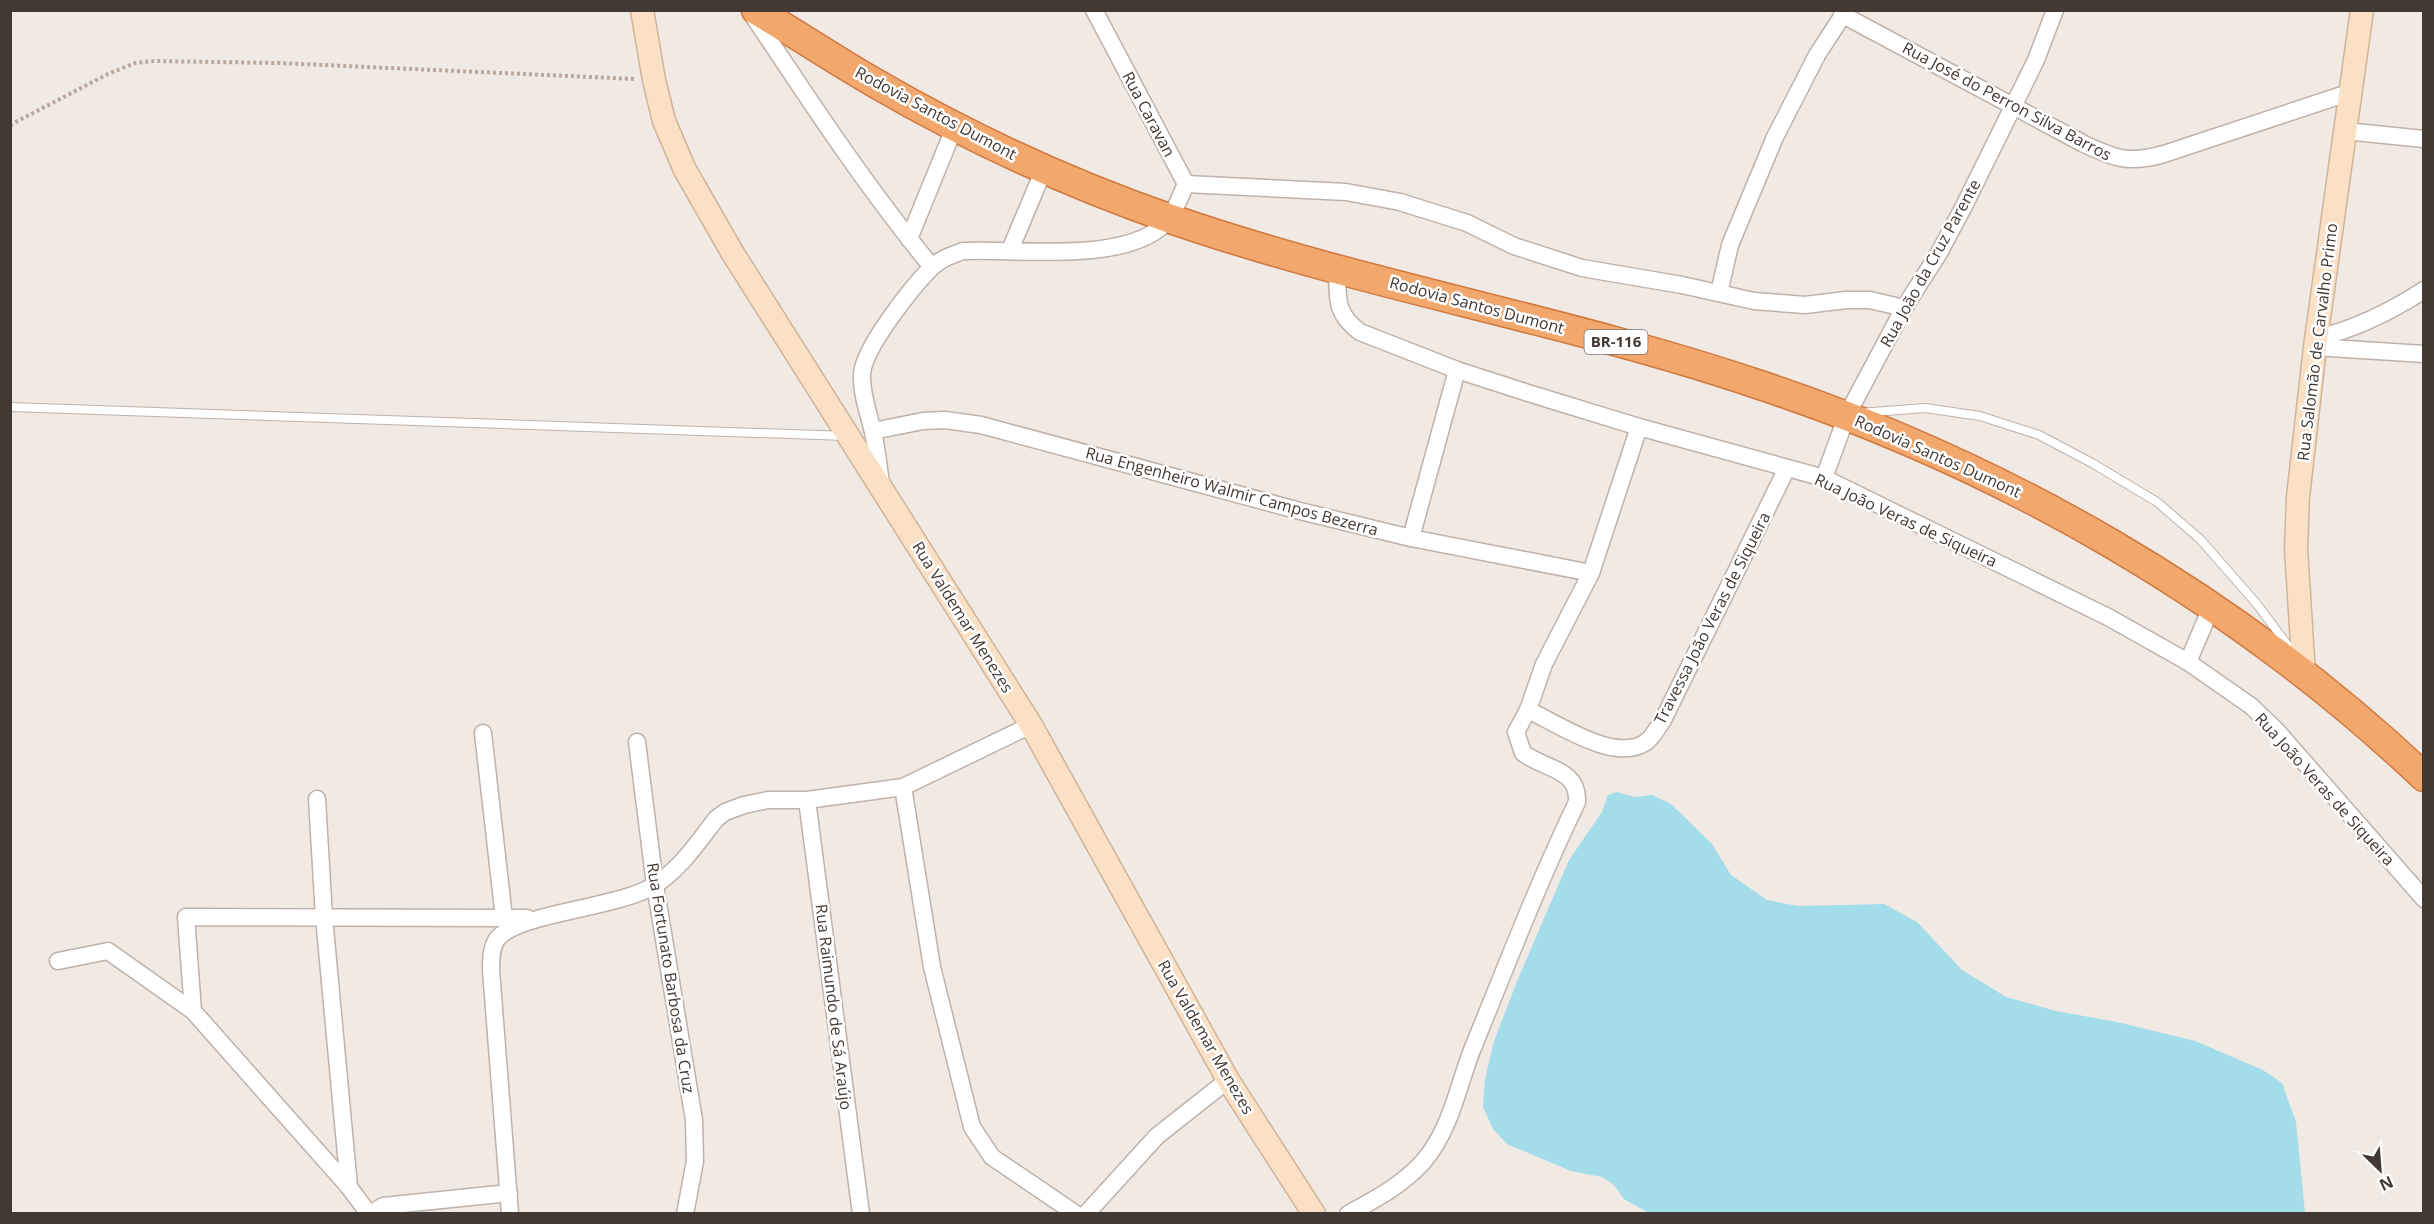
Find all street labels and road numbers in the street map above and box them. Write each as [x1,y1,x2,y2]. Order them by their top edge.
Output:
street label: Rua José do Perron Silva Barros [1899,36,2115,166]
street label: Rodovia Santos Dumont [851,61,1021,165]
street label: Rua Caravan [1117,67,1181,161]
street label: Rua João da Cruz Parente [1875,175,1985,351]
street label: Rua Salomão de Carvalho Primo [2292,222,2342,462]
street label: Rodovia Santos Dumont [1387,271,1567,339]
road number: BR-116 [1584,330,1648,354]
street label: Rodovia Santos Dumont [1851,409,2025,503]
street label: Rua Engenheiro Walmir Campos Bezerra [1083,441,1381,541]
street label: Rua João Veras de Siqueira [1811,468,2001,572]
street label: Travessa João Veras de Siqueira [1649,508,1775,728]
street label: Rua Valdemar Menezes [907,537,1019,697]
street label: Rua João Veras de Siqueira [2250,708,2400,870]
street label: Rua Fortunato Barbosa da Cruz [642,861,700,1095]
street label: Rua Raimundo de Sá Araújo [810,903,858,1111]
street label: Rua Valdemar Menezes [1153,956,1259,1118]

